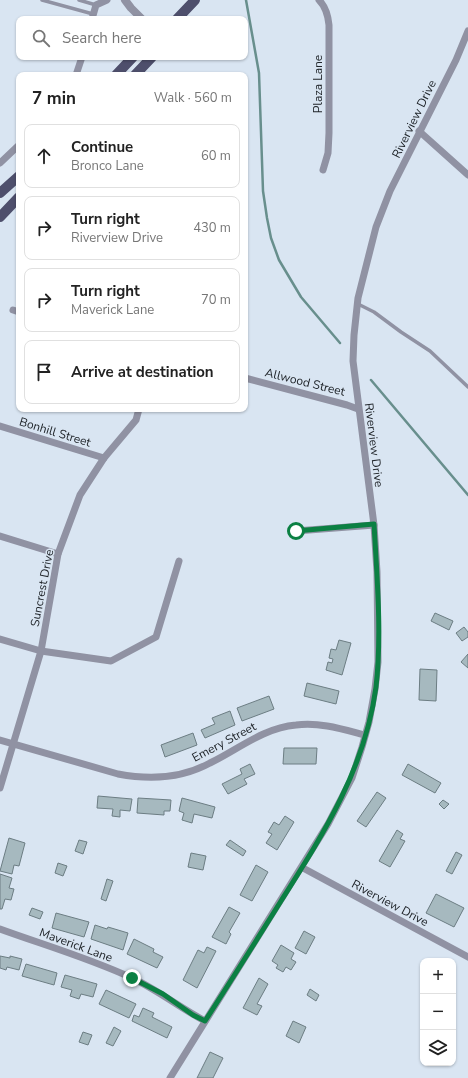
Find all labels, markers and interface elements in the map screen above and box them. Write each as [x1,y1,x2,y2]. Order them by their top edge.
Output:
search box [16,16,248,60]
icon: search [30,27,52,49]
text: Search here [62,28,142,48]
street label: Plaza Lane [310,55,326,113]
street label: Riverview Drive [388,77,440,161]
text: 7 min [32,87,76,110]
text: Walk · 560 m [154,89,232,107]
text: Continue [71,137,133,157]
icon: ahead [33,145,55,167]
text: 60 m [201,147,231,165]
text: Bronco Lane [71,157,144,175]
text: Turn right [71,209,140,229]
icon: right [33,217,55,239]
text: 430 m [193,219,231,237]
text: Riverview Drive [71,229,163,247]
text: Turn right [71,281,140,301]
icon: right [33,289,55,311]
text: 70 m [201,291,231,309]
text: Maverick Lane [71,301,154,319]
icon: arrive [33,361,55,383]
text: Arrive at destination [71,362,214,382]
street label: Allwood Street [263,364,347,400]
street label: Riverview Drive [361,402,387,488]
street label: Bonhill Street [17,414,94,451]
route start [287,522,305,540]
street label: Suncrest Drive [27,548,57,628]
street label: Emery Street [189,718,259,766]
street label: Riverview Drive [349,876,431,930]
street label: Maverick Lane [37,924,115,966]
map controls [420,958,456,1066]
button: + [420,958,456,994]
route end [123,969,141,987]
button: − [420,994,456,1030]
button: layers [420,1030,456,1066]

